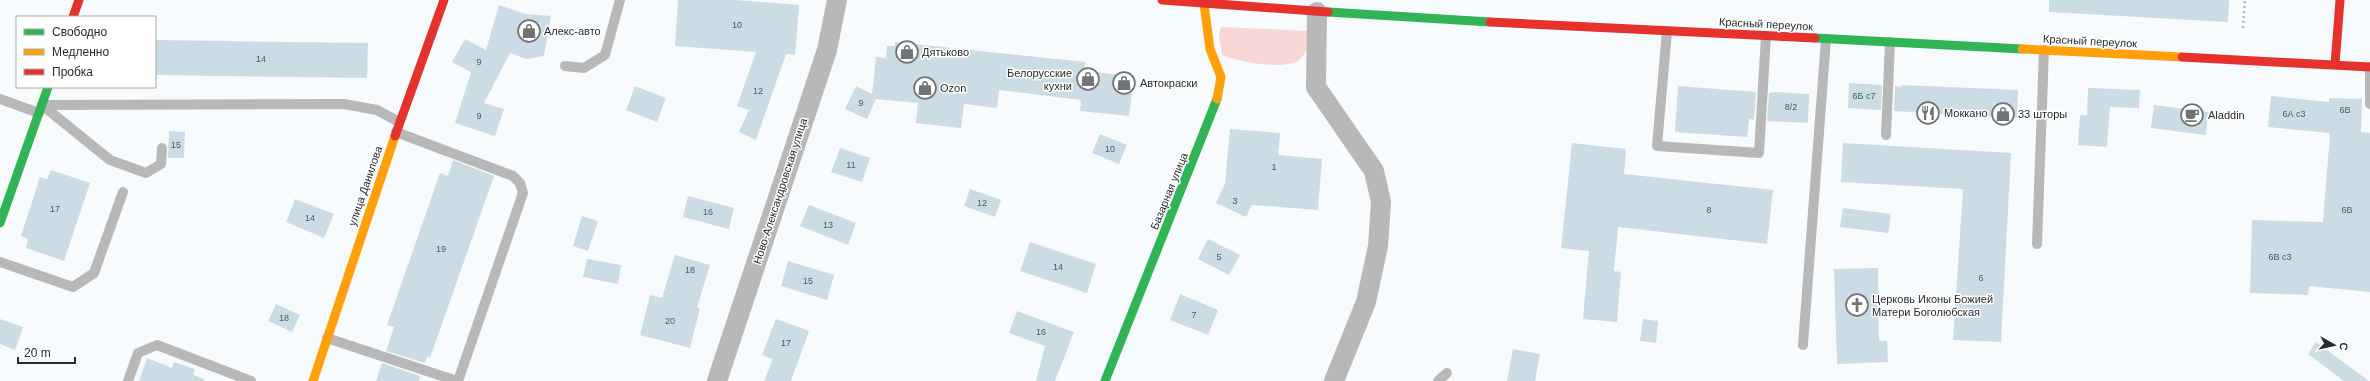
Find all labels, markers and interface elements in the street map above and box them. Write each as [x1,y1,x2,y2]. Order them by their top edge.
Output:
legend [16,16,156,88]
street label: Красный переулок [1719,16,1814,32]
shop icon: Алекс-авто [516,18,542,44]
house number: 10 [732,20,742,30]
text: Свободно [52,25,107,39]
place label: Алекс-авто [544,25,601,37]
street label: Красный переулок [2043,33,2138,49]
shop icon: Дятьково [894,39,920,65]
text: Медленно [52,45,109,59]
place label: Дятьково [922,46,969,58]
house number: 14 [256,54,266,64]
house number: 9 [476,57,482,67]
text: Пробка [52,65,93,79]
shop icon: Белорусские кухни [1075,66,1101,92]
place label: Белорусские кухни [1007,67,1072,92]
shop icon: Автокраски [1111,70,1137,96]
shop icon: Ozon [912,75,938,101]
place label: Автокраски [1140,77,1197,89]
place label: Ozon [940,82,966,94]
house number: 12 [753,86,763,96]
house number: 6Б с7 [1853,91,1875,101]
house number: 9 [858,98,864,108]
restaurant icon: Моккано [1915,100,1941,126]
shop icon: 33 шторы [1990,101,2016,127]
house number: 8/2 [1785,102,1797,112]
cafe icon: Aladdin [2179,102,2205,128]
house number: 6В [2339,105,2351,115]
place label: Моккано [1944,107,1988,119]
place label: 33 шторы [2018,108,2067,120]
place label: Aladdin [2208,109,2245,121]
house number: 6А с3 [2282,109,2306,119]
house number: 9 [476,111,482,121]
street label: Ново-Александровская улица [751,116,810,265]
house number: 15 [171,140,181,150]
street label: улица Данилова [346,144,385,227]
house number: 10 [1105,144,1115,154]
street label: Базарная улица [1148,150,1190,231]
house number: 11 [846,160,856,170]
house number: 1 [1271,162,1277,172]
house number: 3 [1232,196,1238,206]
house number: 12 [977,198,987,208]
house number: 17 [50,204,60,214]
house number: 8 [1706,205,1712,215]
house number: 6В [2341,205,2353,215]
house number: 16 [703,207,713,217]
house number: 14 [305,213,315,223]
house number: 13 [823,220,833,230]
house number: 19 [436,244,446,254]
house number: 5 [1216,252,1222,262]
house number: 6В с3 [2268,252,2292,262]
house number: 14 [1053,262,1063,272]
house number: 18 [685,265,695,275]
house number: 6 [1978,273,1984,283]
house number: 15 [803,276,813,286]
church icon: Церковь Иконы Божией Матери Боголюбская [1844,292,1870,318]
place label: Церковь Иконы Божией Матери Боголюбская [1872,293,1993,318]
house number: 7 [1191,310,1197,320]
house number: 18 [279,313,289,323]
house number: 20 [665,316,675,326]
north arrow [2314,325,2354,365]
house number: 16 [1036,327,1046,337]
house number: 17 [781,338,791,348]
scale bar [18,339,75,365]
text: С [2337,342,2350,351]
text: 20 m [24,346,51,360]

